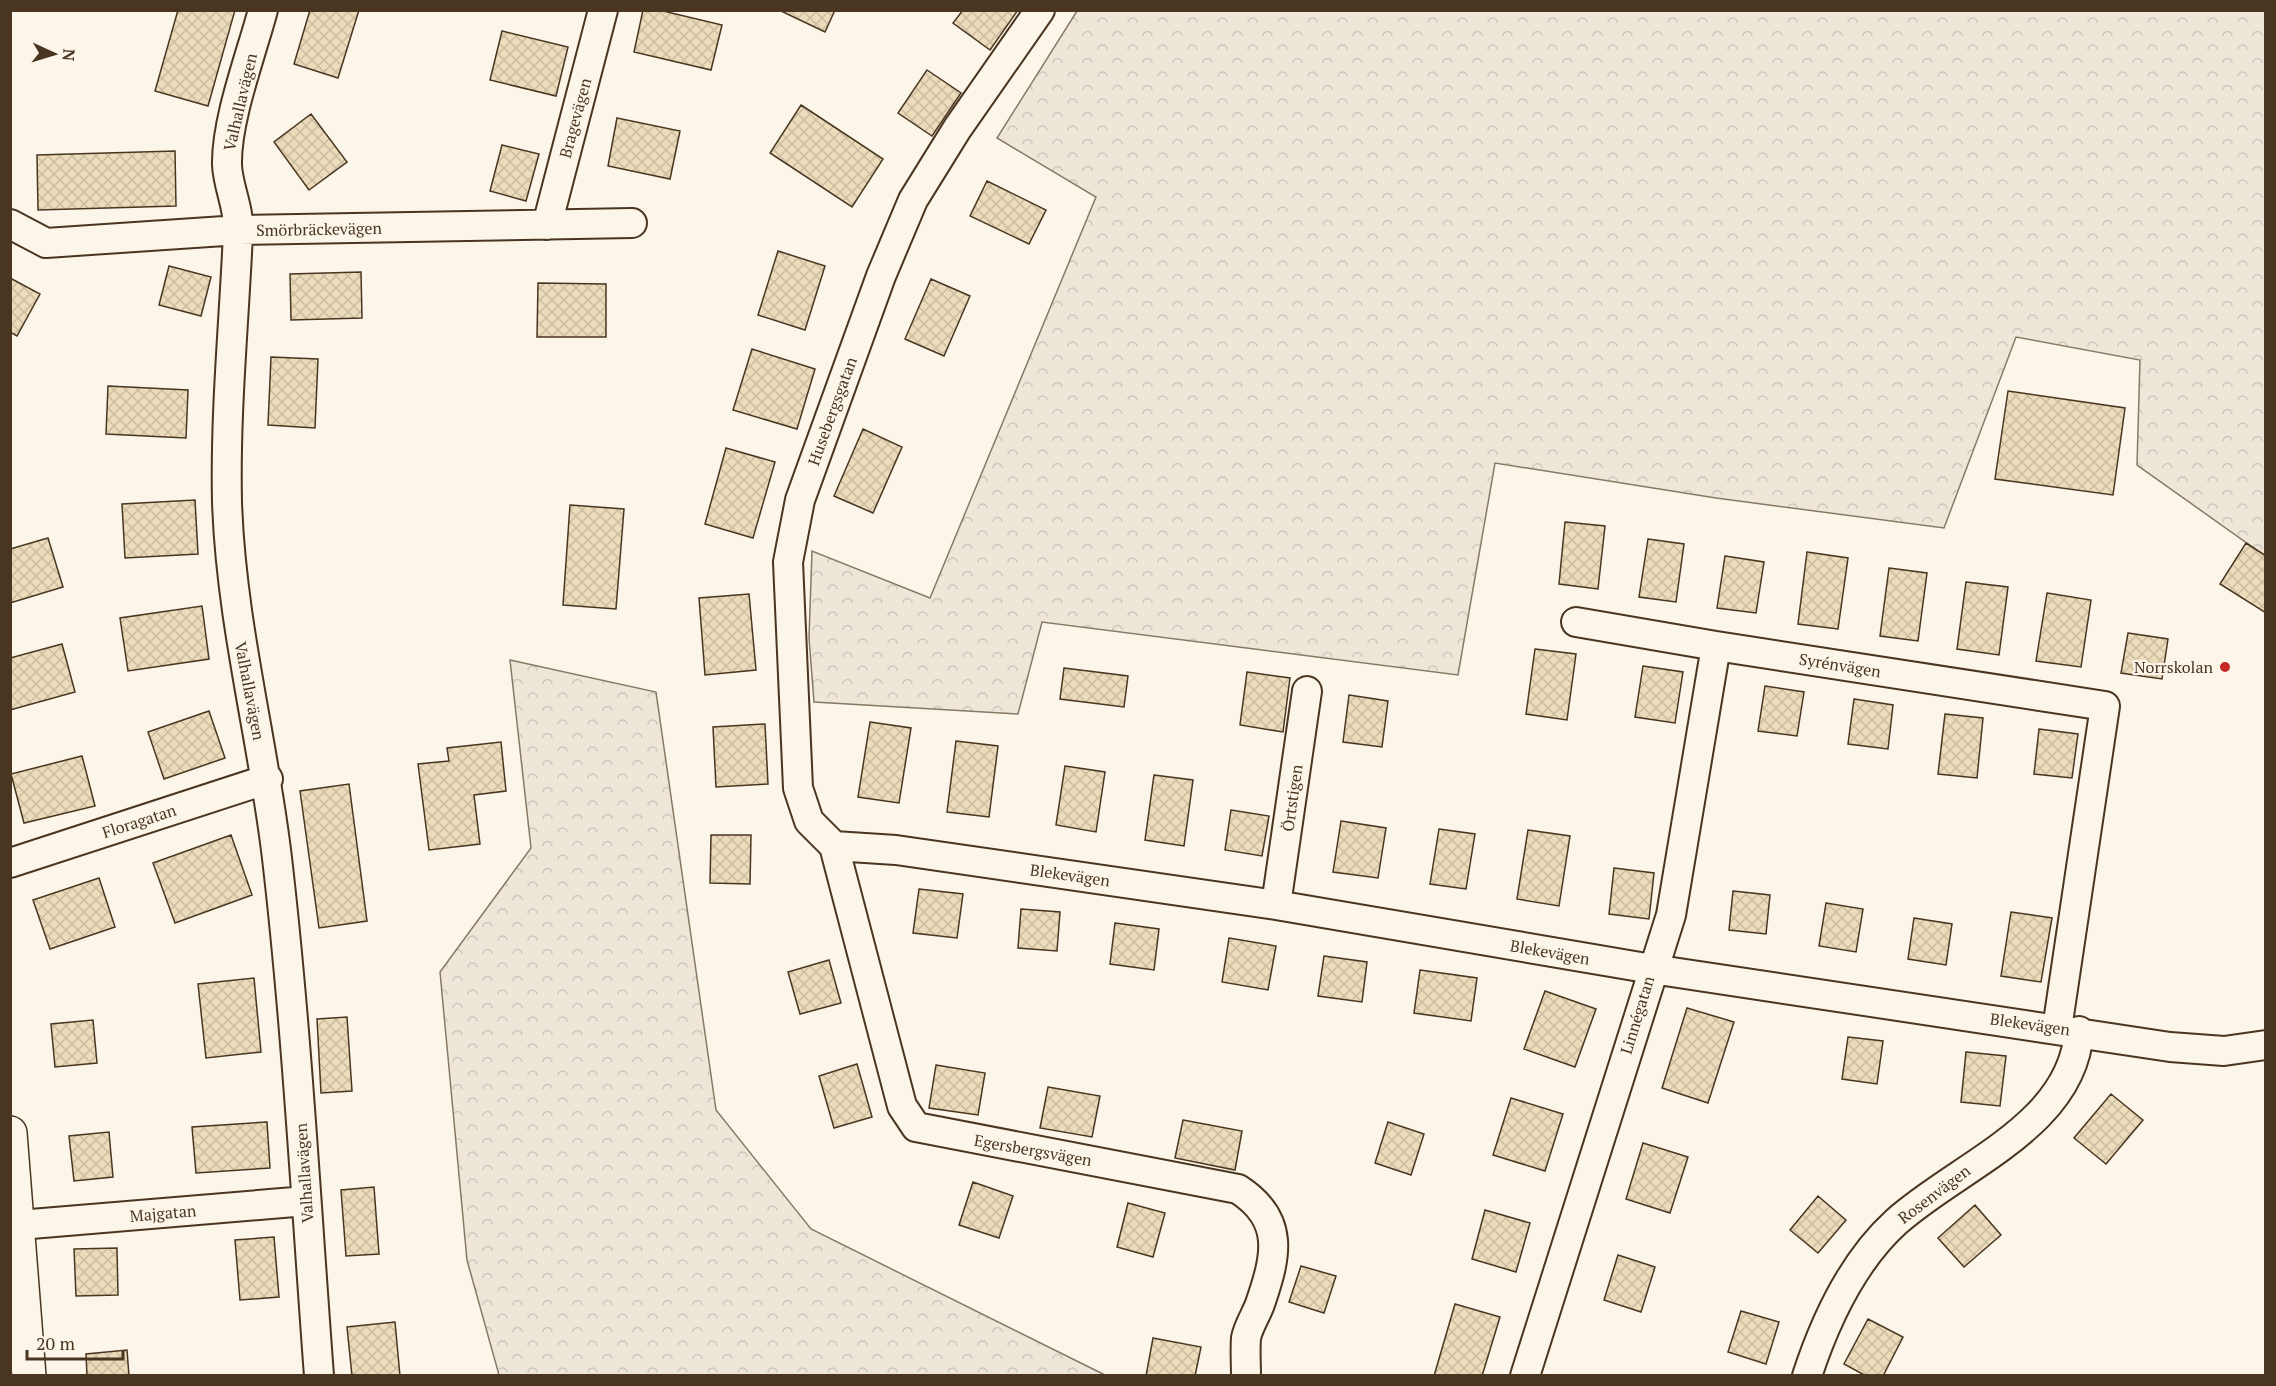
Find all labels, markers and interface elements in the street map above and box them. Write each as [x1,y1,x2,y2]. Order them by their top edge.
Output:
north arrow [24,24,84,84]
text: N [58,48,80,62]
street label: Valhallavägen [218,50,262,153]
street label: Bragevägen [554,75,596,161]
street label: Smörbräckevägen [256,217,383,241]
street label: Husebergsgatan [802,353,862,468]
street label: Valhallavägen [230,640,270,743]
street label: Syrénvägen [1798,648,1883,682]
place label: Norrskolan [2134,656,2213,678]
marker: Norrskolan [2218,660,2232,674]
street label: Örtstigen [1276,763,1308,833]
street label: Floragatan [99,799,179,843]
street label: Blekevägen [1029,858,1112,892]
street label: Blekevägen [1508,934,1592,970]
street label: Linnégatan [1615,973,1659,1057]
street label: Blekevägen [1989,1007,2072,1041]
street label: Valhallavägen [290,1122,318,1224]
street label: Egersbergsvägen [972,1129,1094,1171]
street label: Rosenvägen [1893,1159,1975,1228]
street label: Majgatan [129,1199,198,1227]
scale bar [27,1323,123,1361]
text: 20 m [36,1331,76,1355]

